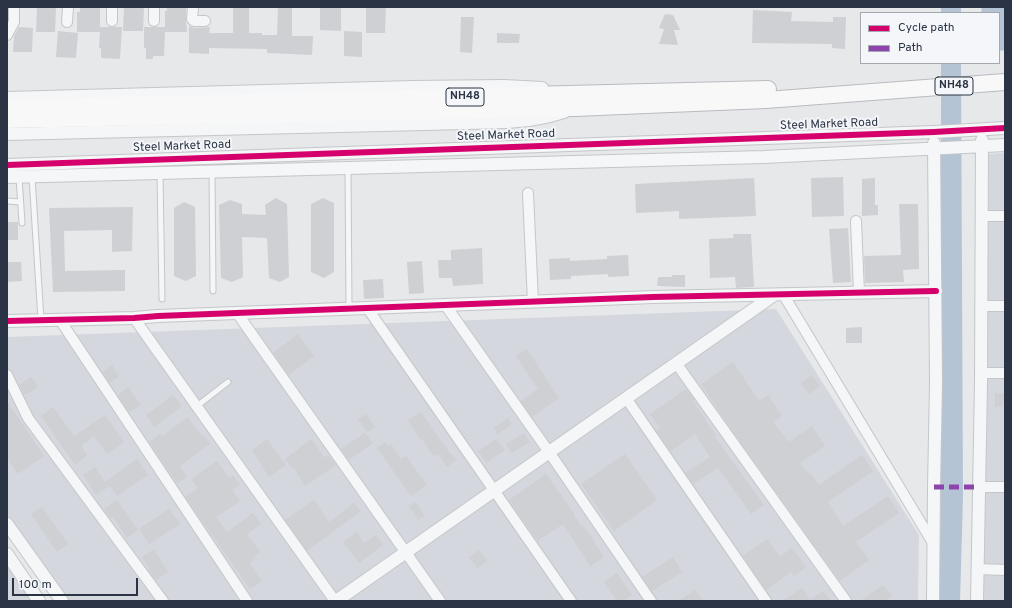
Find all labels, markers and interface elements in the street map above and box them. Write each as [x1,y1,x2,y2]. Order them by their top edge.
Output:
legend [860,12,1000,64]
text: Cycle path [898,20,955,36]
text: Path [898,40,923,56]
road number: NH48 [935,77,973,95]
road number: NH48 [446,88,484,106]
street label: Steel Market Road [780,116,878,134]
street label: Steel Market Road [457,127,555,145]
street label: Steel Market Road [133,138,231,156]
scale bar [14,570,140,596]
text: 100 m [19,577,52,593]

